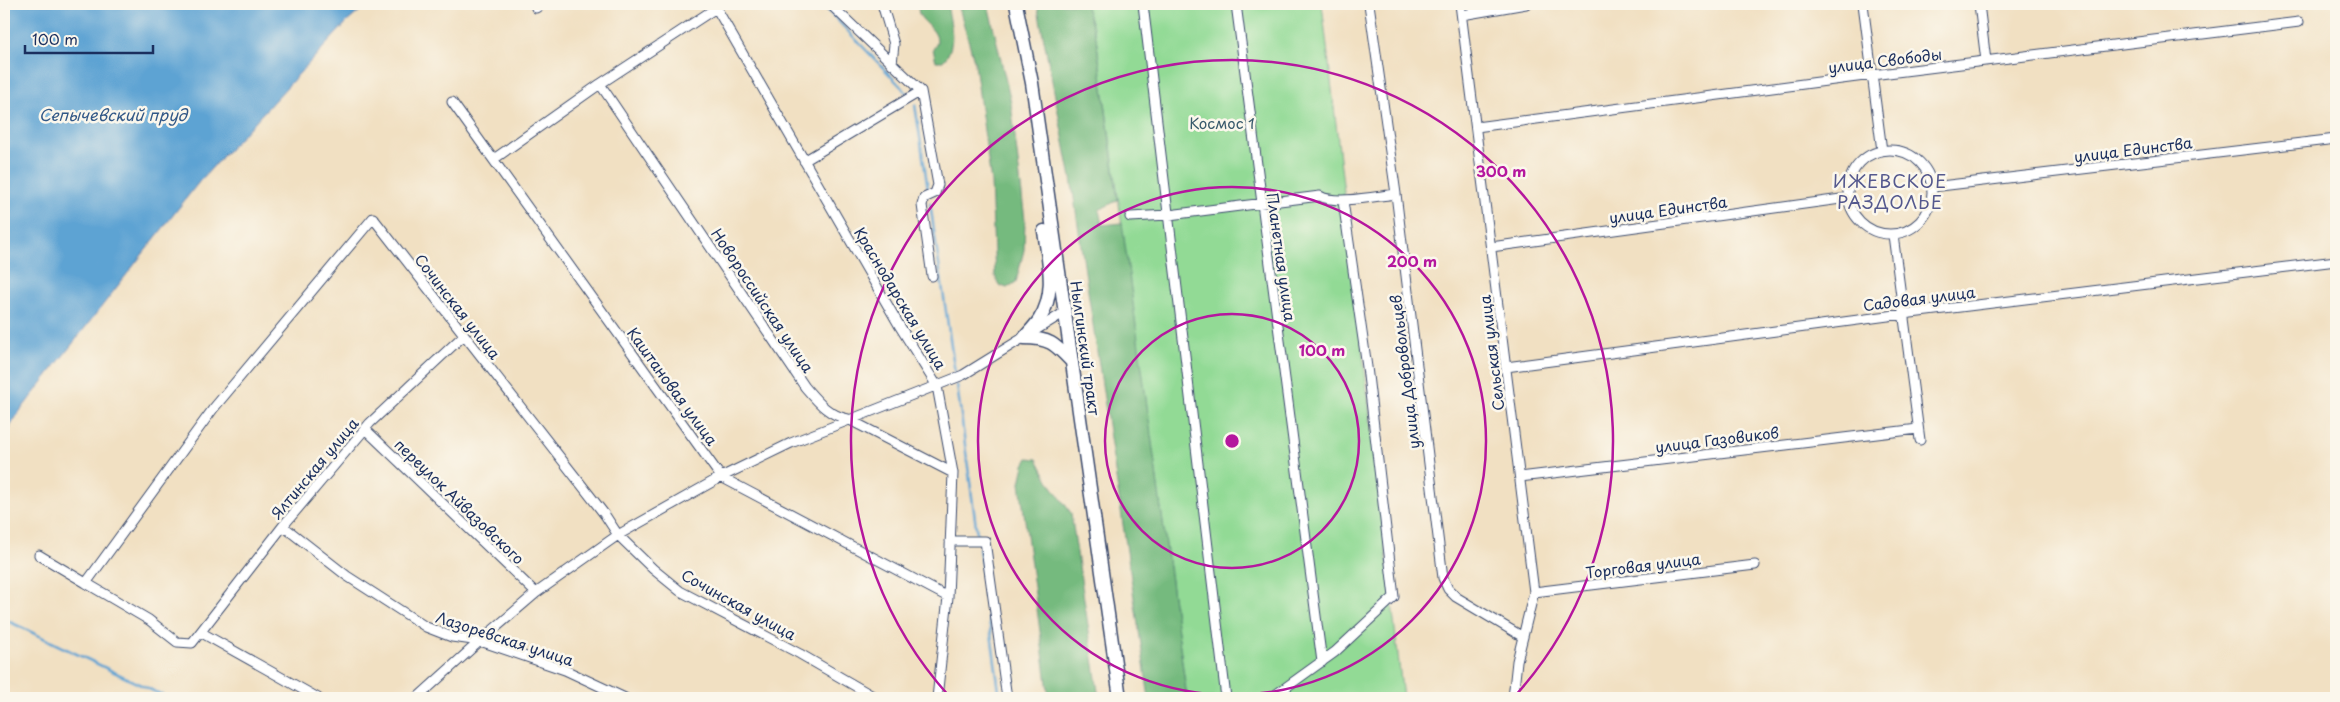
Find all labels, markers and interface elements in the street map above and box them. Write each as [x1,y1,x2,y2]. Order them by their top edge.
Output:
scale bar [25,22,152,54]
text: 100 m [32,27,78,50]
street label: улица Свободы [1827,42,1943,78]
water label: Сепычевский пруд [39,102,189,126]
park label: Космос 1 [1189,111,1255,134]
street label: улица Единства [2072,130,2194,168]
text: 300 m [1476,159,1526,182]
district label: ИЖЕВСКОЕ РАЗДОЛЬЕ [1833,167,1947,215]
street label: улица Единства [1607,189,1729,229]
street label: Планетная улица [1262,191,1302,323]
street label: Краснодарская улица [849,222,953,374]
street label: Новороссийская улица [706,223,820,377]
street label: Сочинская улица [409,248,507,364]
text: 200 m [1387,249,1437,272]
street label: Нылгинский тракт [1065,279,1107,418]
street label: Садовая улица [1862,280,1977,316]
street label: улица Добровольцев [1383,293,1425,450]
street label: Сельская улица [1472,293,1510,412]
street label: Каштановая улица [622,322,724,450]
text: 100 m [1299,338,1345,361]
street label: Ялтинская улица [265,412,364,524]
street label: улица Газовиков [1654,420,1780,458]
centre of rings [1223,432,1241,450]
street label: переулок Айвазовского [390,433,530,569]
street label: Торговая улица [1584,546,1702,583]
street label: Сочинская улица [677,563,801,645]
street label: Лазоревская улица [433,605,577,671]

